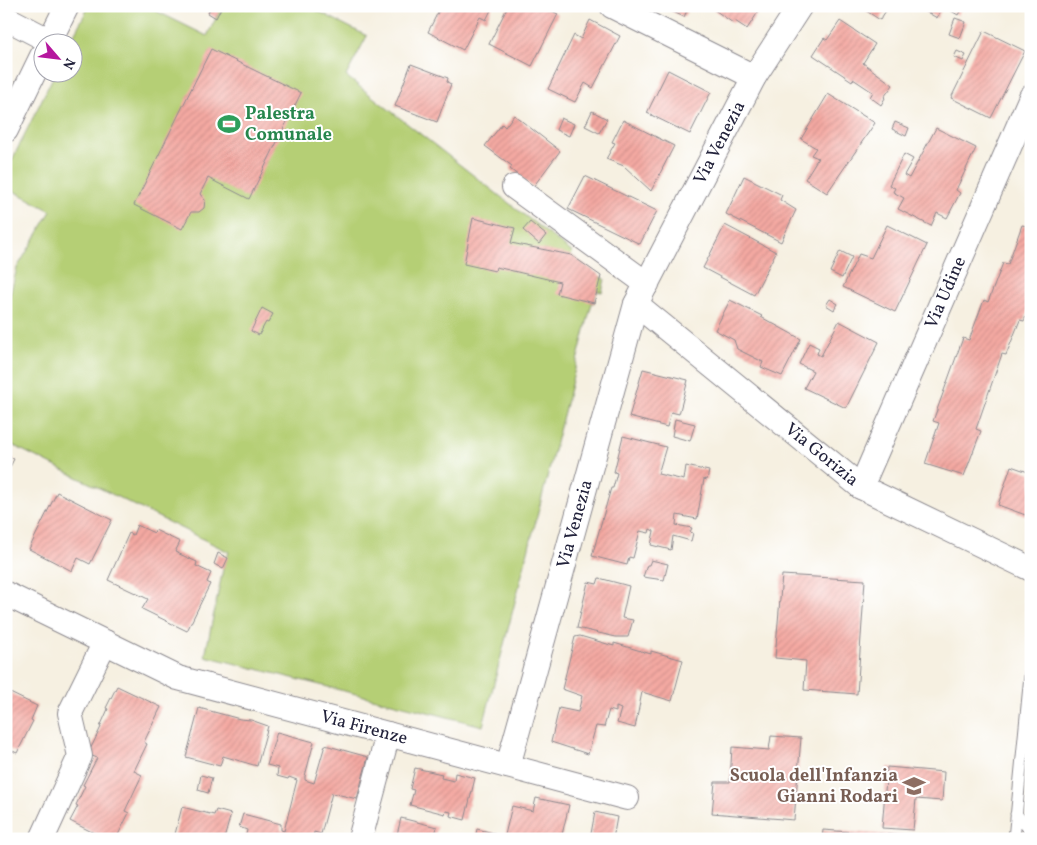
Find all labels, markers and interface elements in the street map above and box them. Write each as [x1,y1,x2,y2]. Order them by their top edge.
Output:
north arrow [32,32,82,82]
text: N [57,54,79,72]
street label: Via Venezia [688,97,752,189]
place label: Palestra Comunale [245,102,332,148]
sports icon: Palestra Comunale [216,111,242,137]
street label: Via Udine [919,253,972,333]
street label: Via Gorizia [779,417,864,492]
street label: Via Venezia [551,477,599,571]
street label: Via Firenze [318,704,410,751]
place label: Scuola dell'Infanzia Gianni Rodari [730,764,898,810]
school or university icon: Scuola dell'Infanzia Gianni Rodari [901,773,927,799]

